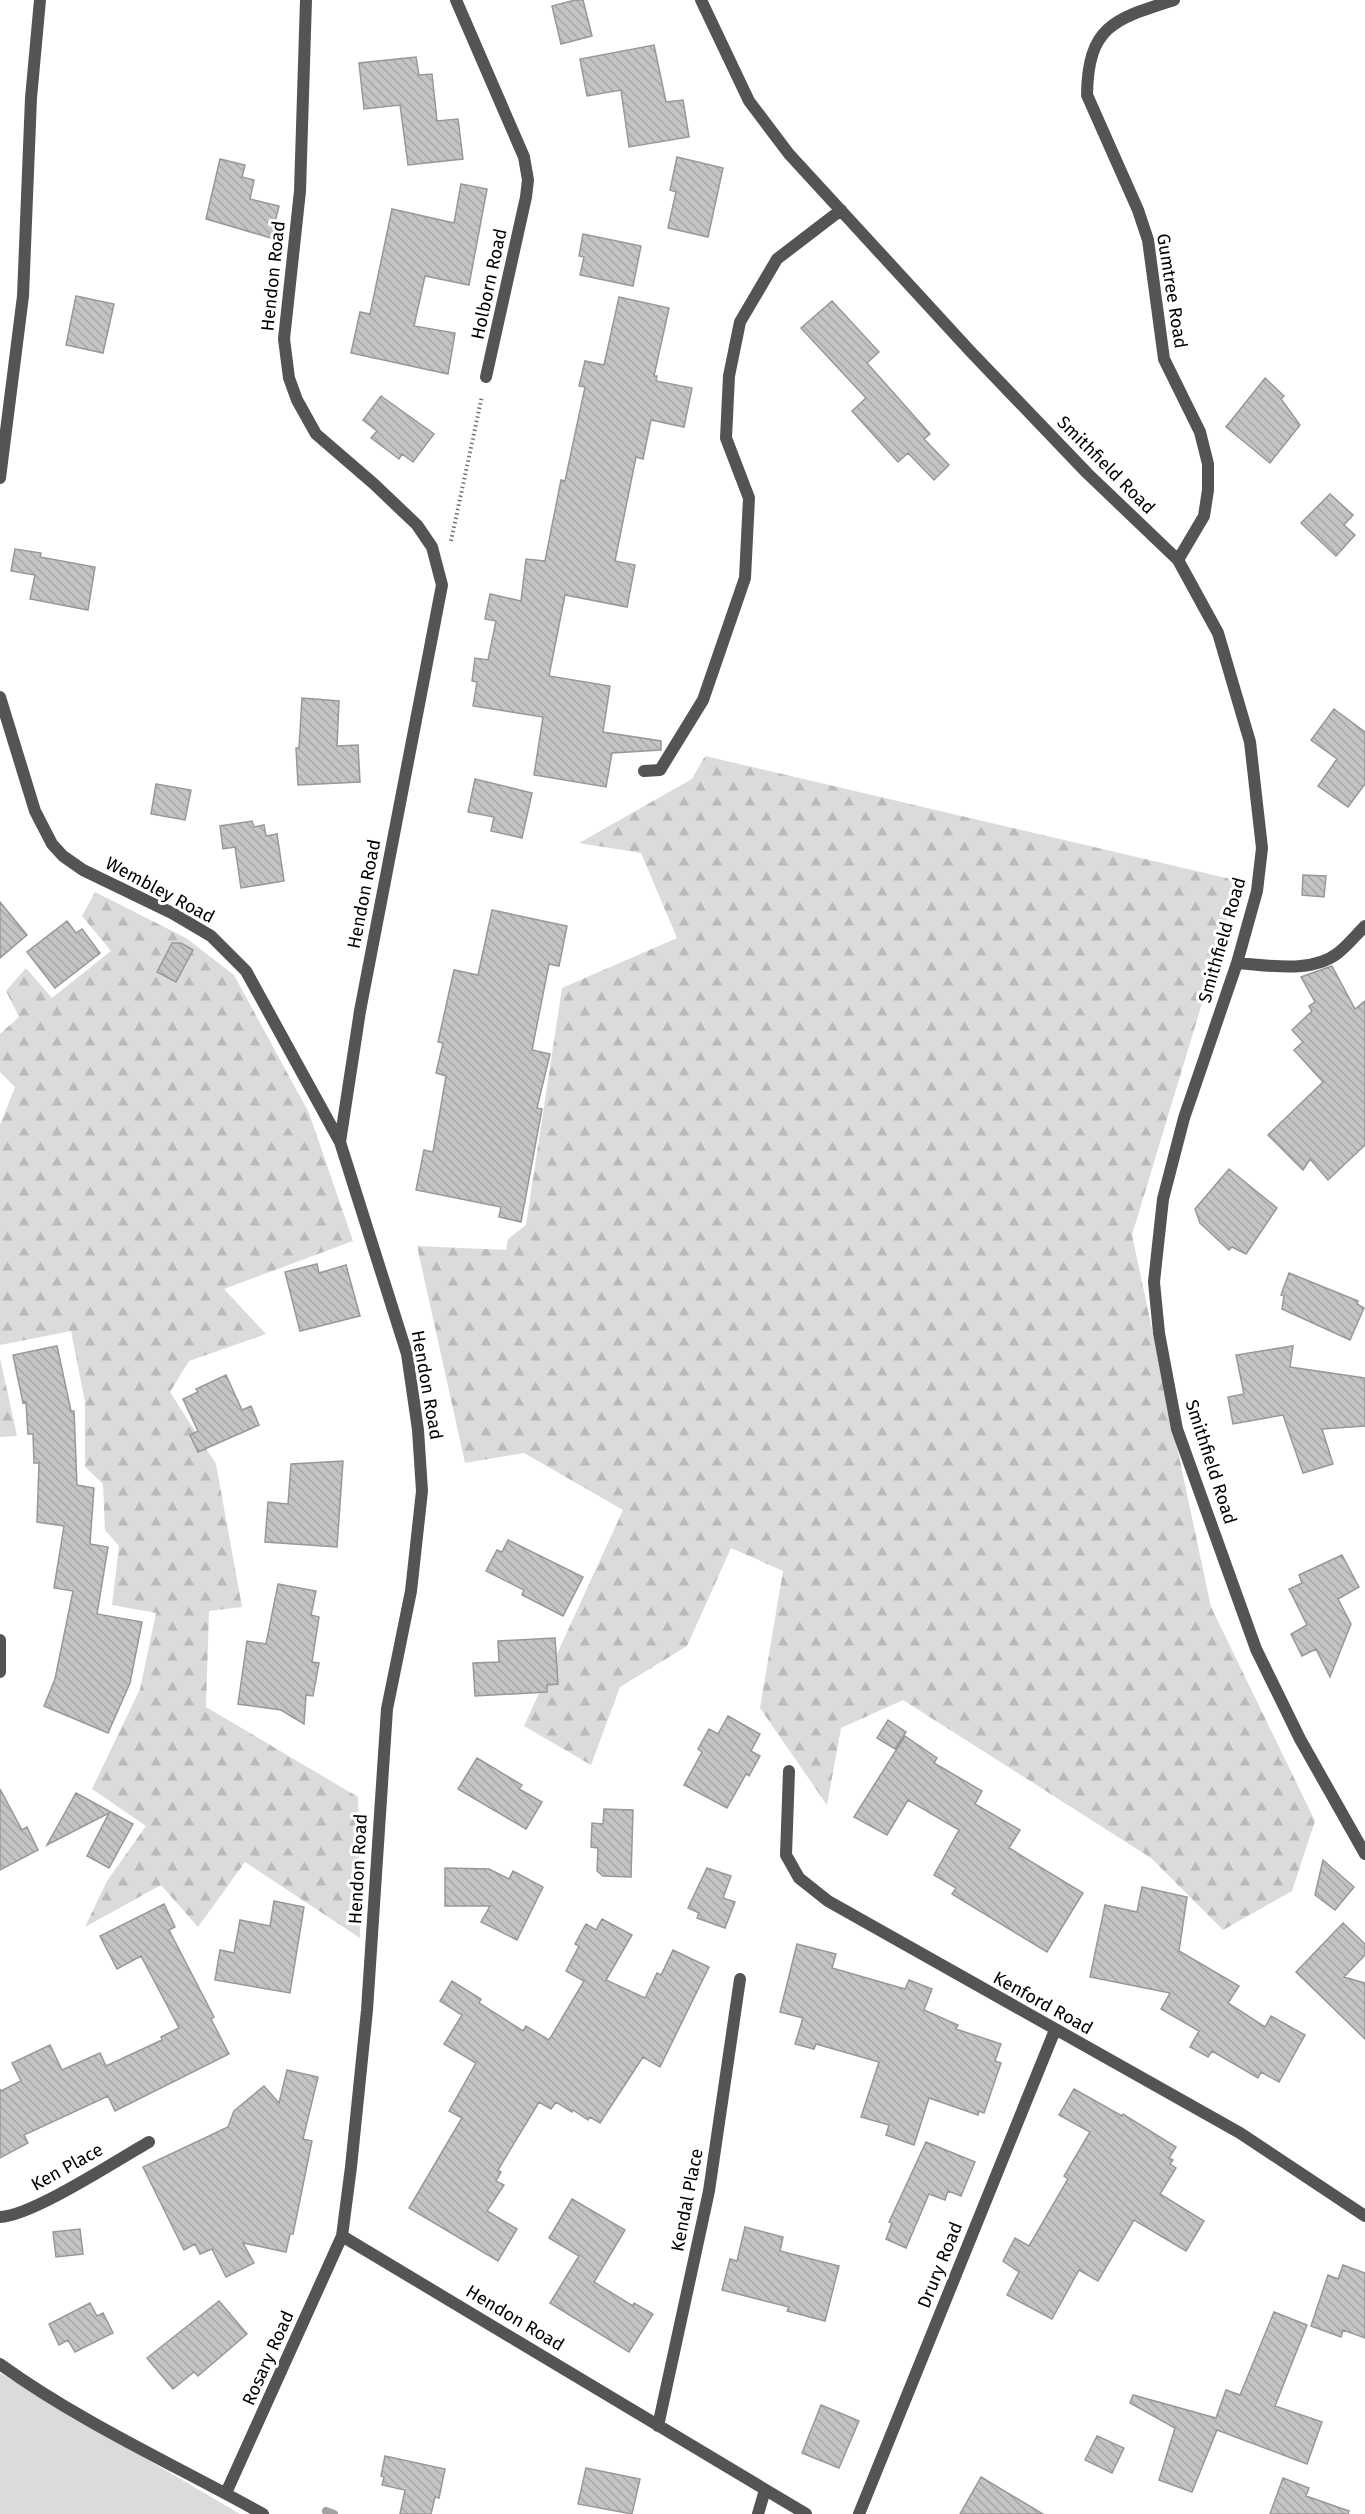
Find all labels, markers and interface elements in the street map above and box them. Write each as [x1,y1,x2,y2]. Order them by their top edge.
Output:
street label: Hendon Road [256,220,290,332]
street label: Holborn Road [466,226,512,342]
street label: Gumtree Road [1152,232,1192,350]
street label: Smithfield Road [1052,411,1160,519]
street label: Hendon Road [343,838,385,950]
street label: Wembley Road [102,852,218,928]
street label: Smithfield Road [1194,875,1250,1005]
street label: Hendon Road [407,1329,447,1441]
street label: Smithfield Road [1180,1397,1242,1527]
street label: Hendon Road [344,1813,372,1925]
street label: Kenford Road [989,1967,1097,2039]
street label: Ken Place [27,2138,107,2196]
street label: Kendal Place [666,2147,708,2253]
street label: Drury Road [913,2219,967,2311]
street label: Hendon Road [462,2280,568,2356]
street label: Rosary Road [237,2307,299,2409]

